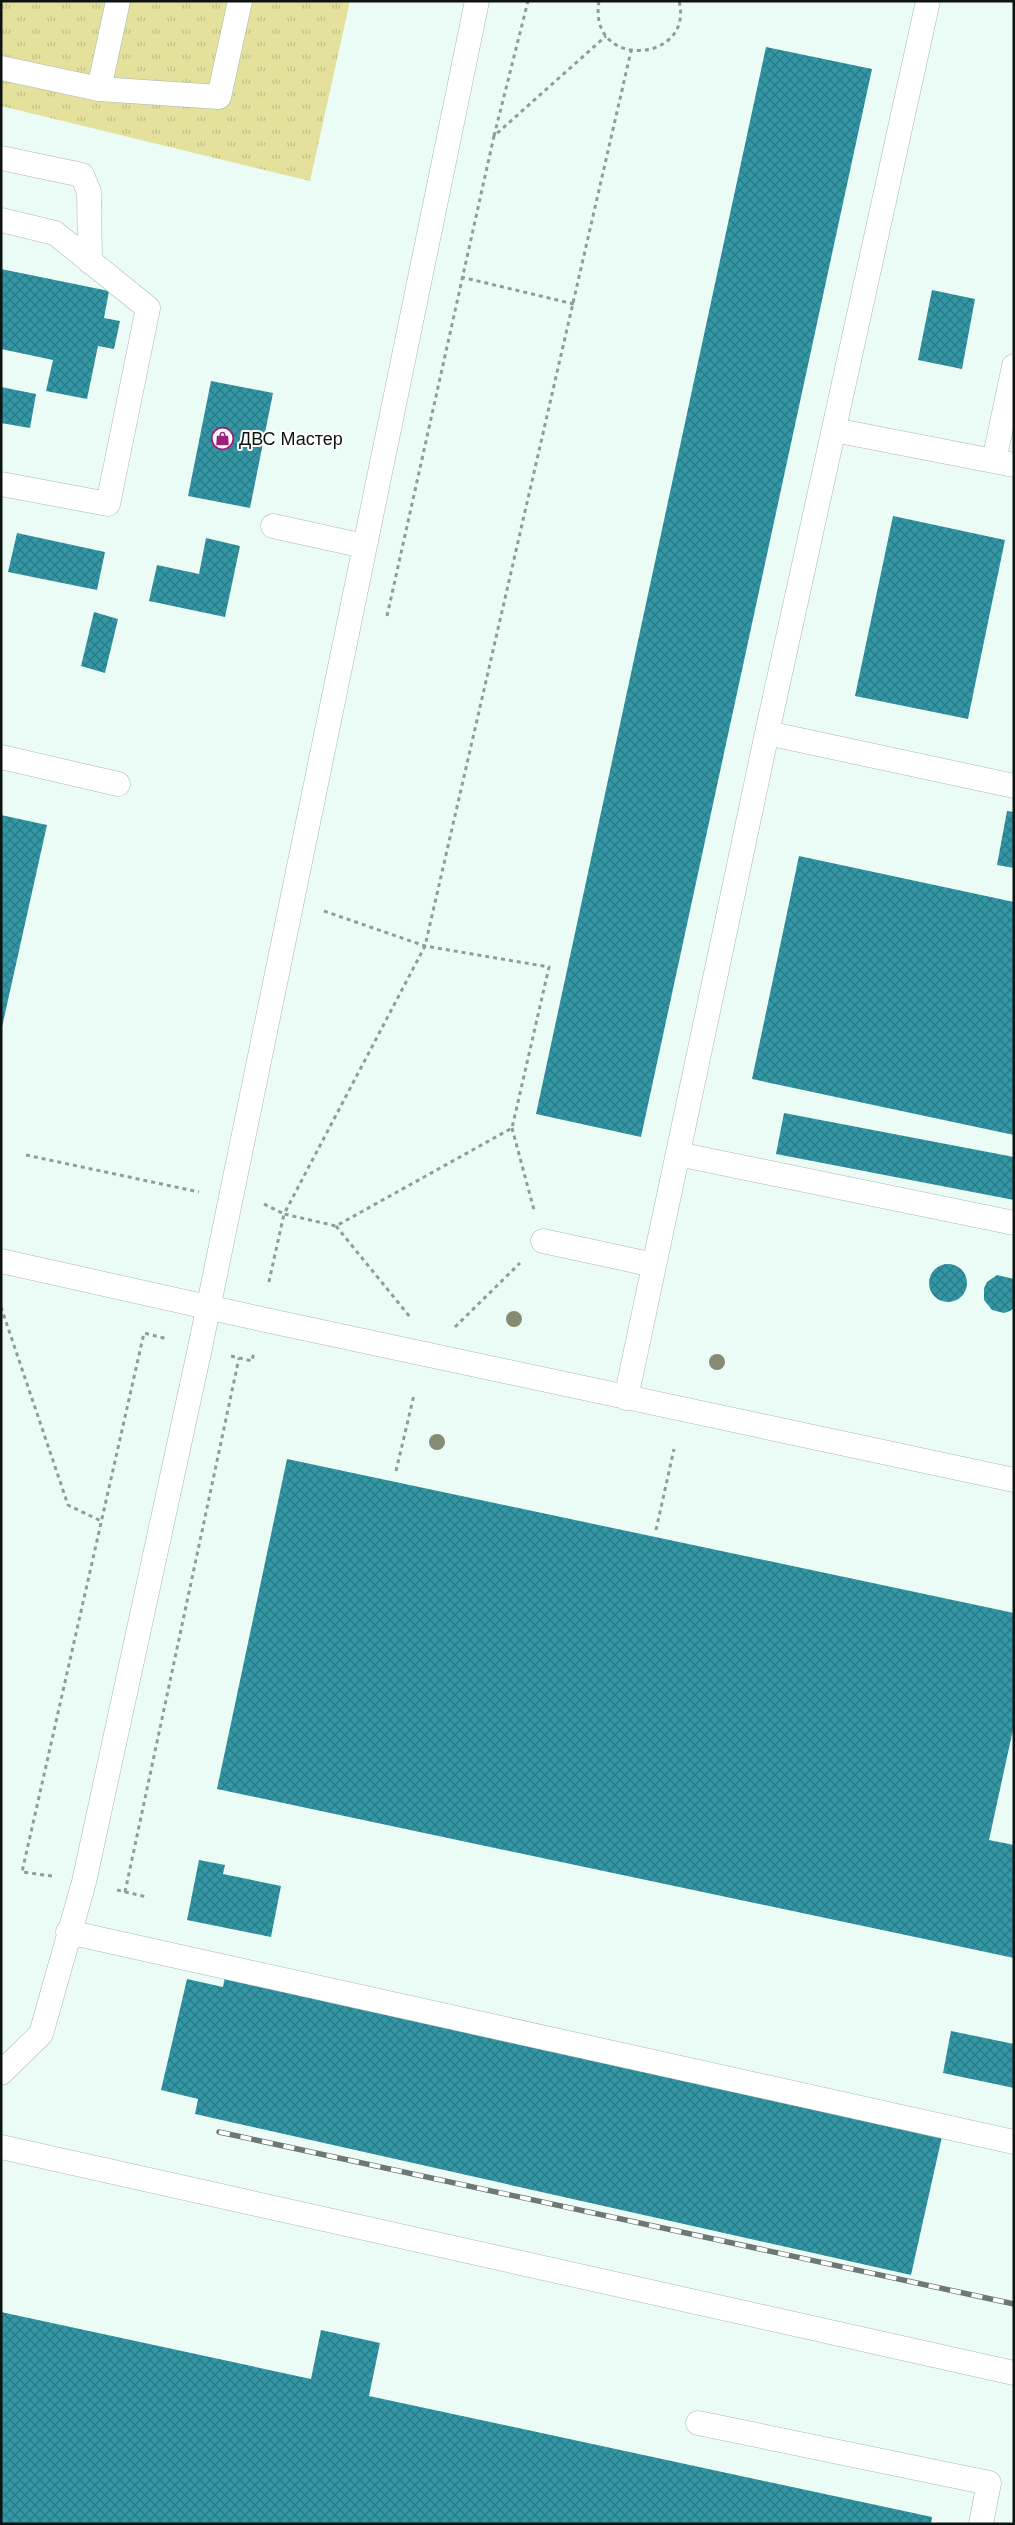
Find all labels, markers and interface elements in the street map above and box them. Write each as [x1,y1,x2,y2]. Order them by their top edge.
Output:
shop icon: ДВС Мастер [211,427,235,451]
place label: ДВС Мастер [239,429,343,449]

